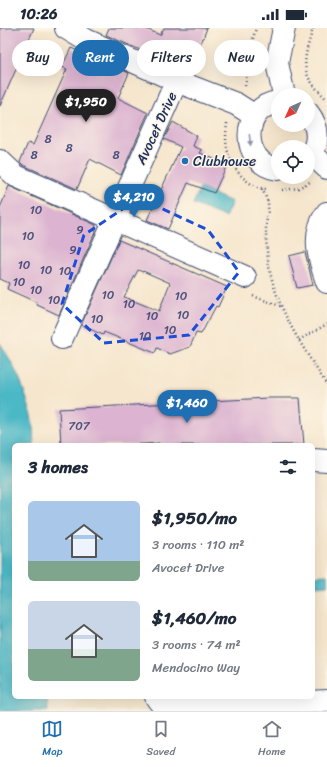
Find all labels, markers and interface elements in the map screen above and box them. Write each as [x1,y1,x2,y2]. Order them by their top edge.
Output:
text: 10:26 [20,1,58,27]
chip: Buy [12,40,64,76]
chip: Rent [72,40,129,76]
chip: Filters [137,40,206,76]
chip: New [214,40,269,76]
street label: Avocet Drive [128,88,184,170]
north arrow [271,88,315,132]
map controls [271,88,315,184]
pin: $1,950 [53,89,119,123]
text: $1,950 [65,90,107,113]
house number: 8 [44,128,52,150]
one-way arrow [247,134,253,146]
house number: 8 [65,137,73,159]
button: locate [271,140,315,184]
house number: 8 [30,144,38,166]
house number: 8 [112,144,120,166]
place label: Clubhouse [193,149,256,174]
marker: Clubhouse [180,156,190,166]
pin: $4,210 [101,184,167,218]
text: $4,210 [113,185,155,208]
house number: 10 [30,199,43,221]
house number: 9 [76,219,84,241]
house number: 10 [22,225,35,247]
house number: 9 [69,239,77,261]
house number: 10 [18,254,31,276]
house number: 10 [40,259,53,281]
house number: 10 [59,260,72,282]
house number: 10 [13,271,26,293]
house number: 10 [30,279,43,301]
house number: 10 [102,284,115,306]
house number: 10 [175,285,188,307]
house number: 10 [48,289,61,311]
house number: 10 [123,293,136,315]
house number: 10 [177,304,190,326]
house number: 10 [146,305,159,327]
house number: 10 [91,308,104,330]
house number: 10 [164,319,177,341]
house number: 10 [139,325,152,347]
pin: $1,460 [154,390,220,424]
text: $1,460 [166,391,208,414]
house number: 707 [68,415,91,437]
text: 3 homes [28,452,88,482]
icon: filters [277,456,299,478]
text: $1,950/mo [152,503,237,533]
icon: home [60,517,108,565]
text: 3 rooms · 110 m² [152,533,244,556]
text: Avocet Drive [152,556,224,579]
text: $1,460/mo [152,603,236,633]
icon: home [60,617,108,665]
text: 3 rooms · 74 m² [152,633,241,656]
text: Mendocino Way [152,656,240,679]
tab: Map [41,718,63,761]
tab: Saved [146,718,175,761]
tab: Home [258,718,286,761]

